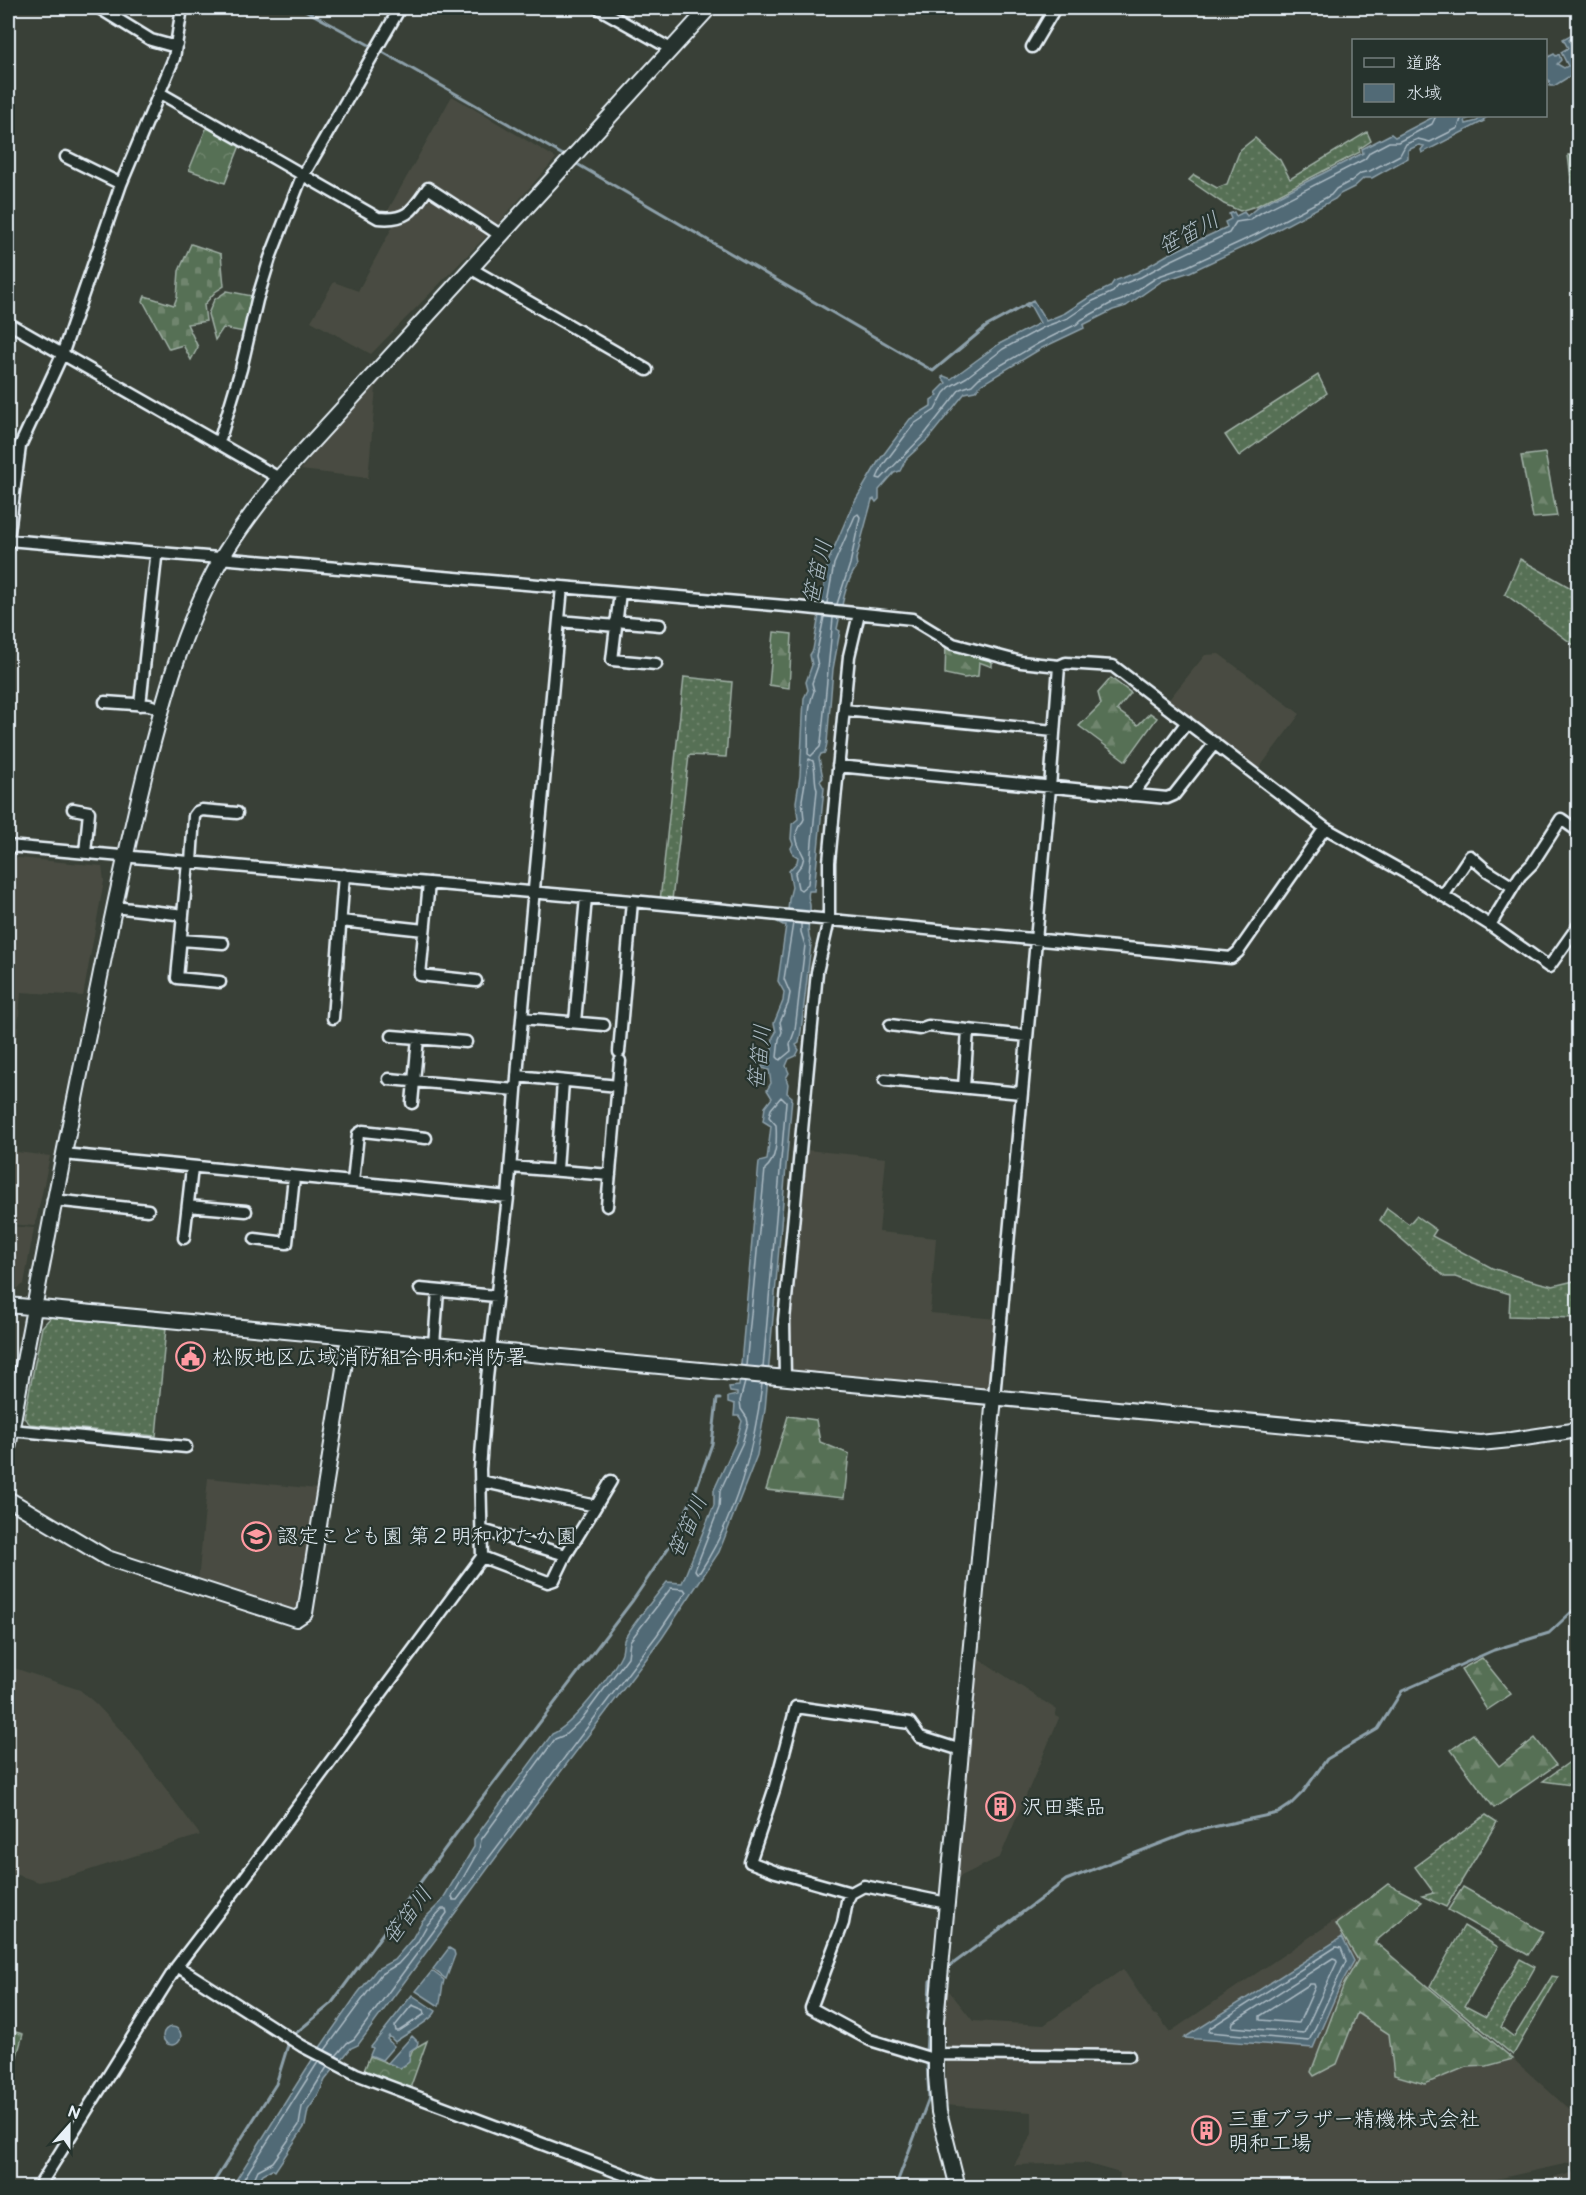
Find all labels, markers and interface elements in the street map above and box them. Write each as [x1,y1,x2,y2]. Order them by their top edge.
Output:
legend [1352,39,1547,117]
text: 道路 [1406,53,1442,74]
text: 水域 [1406,83,1442,104]
water label: 笹笛川 [1154,207,1224,261]
water label: 笹笛川 [797,537,839,607]
water label: 笹笛川 [743,1023,777,1091]
public building icon: 松阪地区広域消防組合明和消防署 [175,1341,207,1373]
place label: 松阪地区広域消防組合明和消防署 [212,1345,527,1370]
water label: 笹笛川 [662,1491,714,1563]
school or university icon: 認定こども園 第２明和ゆたか園 [240,1520,272,1552]
place label: 認定こども園 第２明和ゆたか園 [277,1524,577,1549]
building icon: 沢田薬品 [985,1791,1017,1823]
place label: 沢田薬品 [1022,1795,1106,1820]
water label: 笹笛川 [377,1882,439,1950]
north arrow [39,2096,99,2156]
text: N [65,2102,83,2124]
place label: 三重ブラザー精機株式会社 明和工場 [1228,2107,1480,2156]
building icon: 三重ブラザー精機株式会社 明和工場 [1191,2115,1223,2147]

